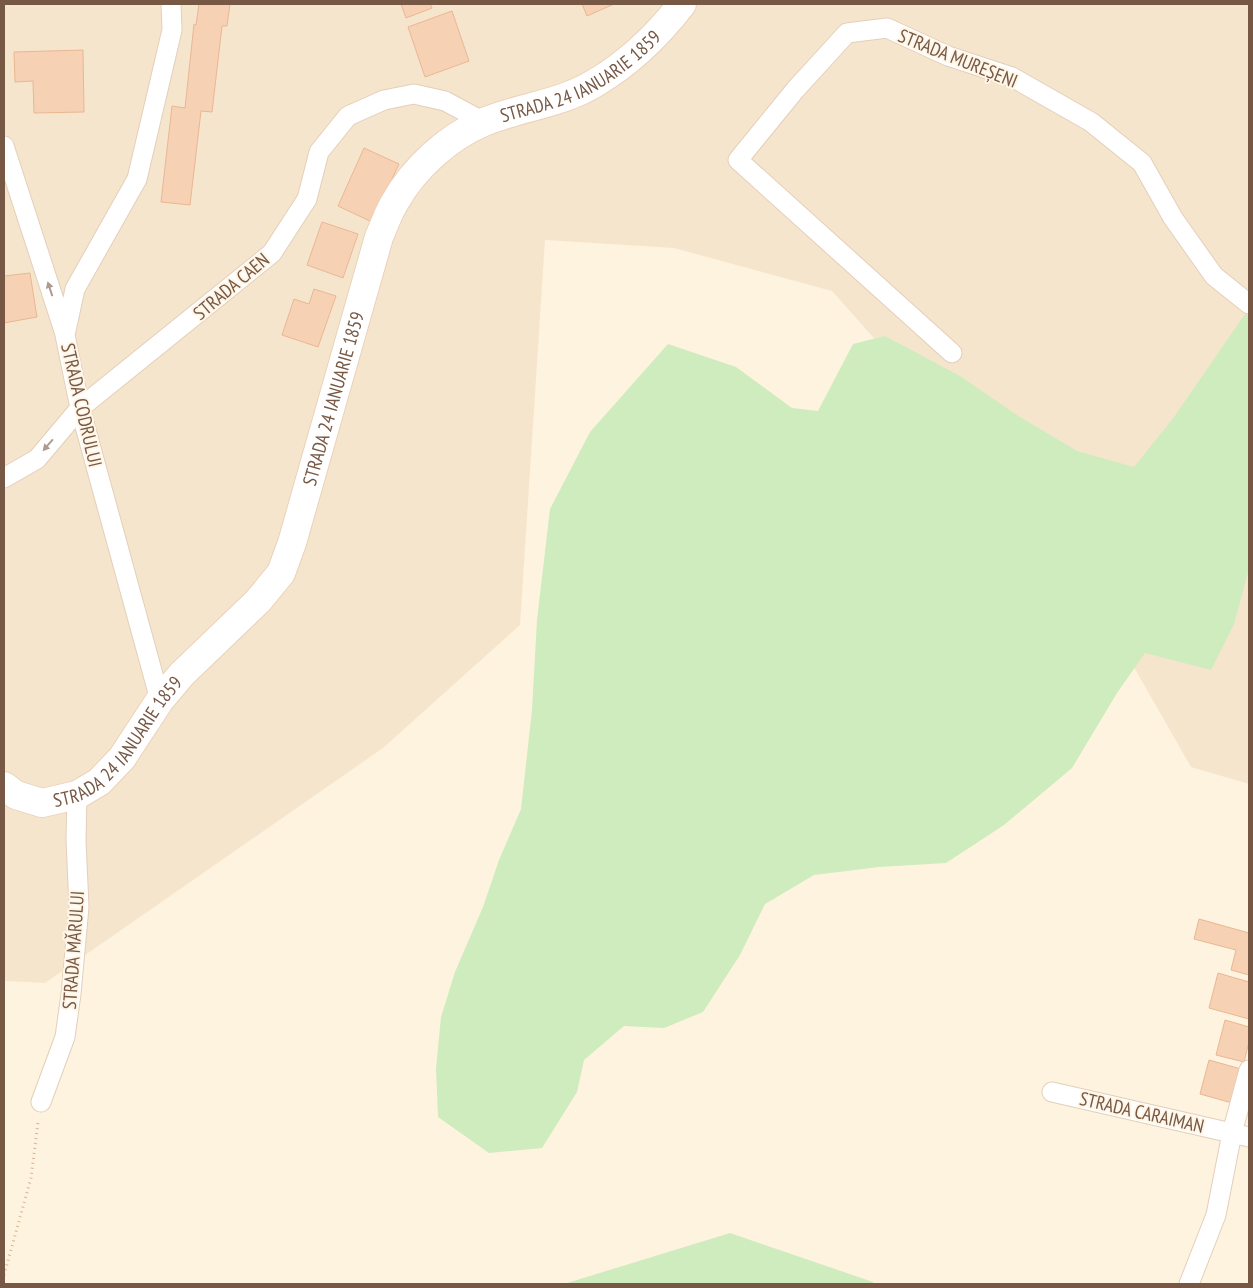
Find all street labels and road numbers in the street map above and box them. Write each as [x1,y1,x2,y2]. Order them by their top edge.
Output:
street label: STRADA MUREȘENI [895,23,1021,93]
street label: STRADA 24 IANUARIE 1859 [497,25,666,127]
street label: STRADA CAEN [188,247,274,325]
street label: STRADA 24 IANUARIE 1859 [297,309,369,488]
street label: STRADA CODRULUI [56,341,108,469]
street label: STRADA 24 IANUARIE 1859 [51,671,187,812]
street label: STRADA MĂRULUI [57,890,89,1010]
street label: STRADA CARAIMAN [1077,1086,1207,1138]

